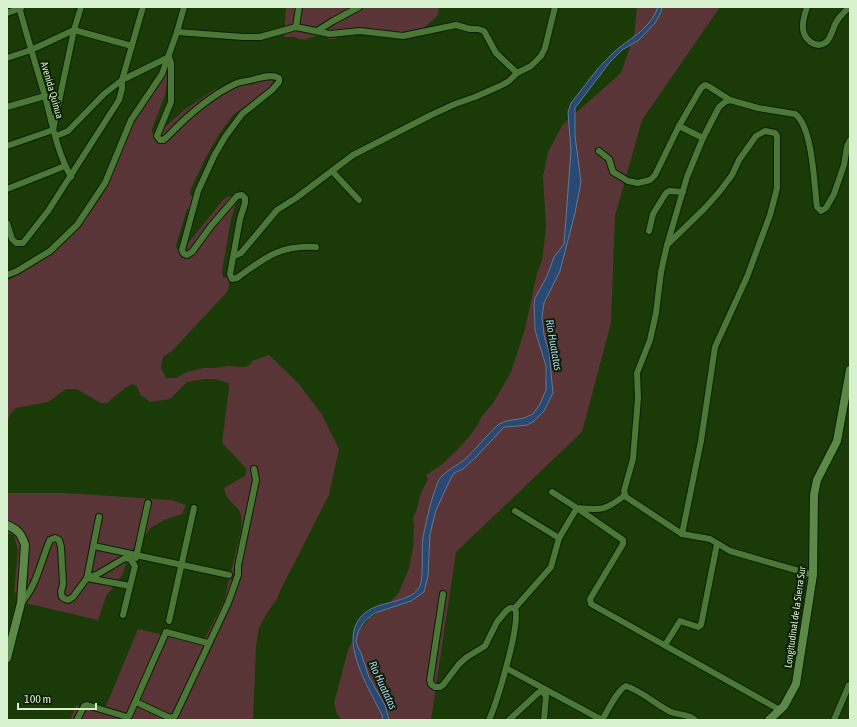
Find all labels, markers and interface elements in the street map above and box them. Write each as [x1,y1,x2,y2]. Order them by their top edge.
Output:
street label: Avenida Quinua [39,60,65,120]
water label: Rio Huatatas [544,318,564,372]
street label: Longitudinal de la Sierra Sur [782,565,808,668]
water label: Rio Huatatas [367,659,399,711]
scale bar [18,685,96,711]
text: 100 m [24,692,51,706]

